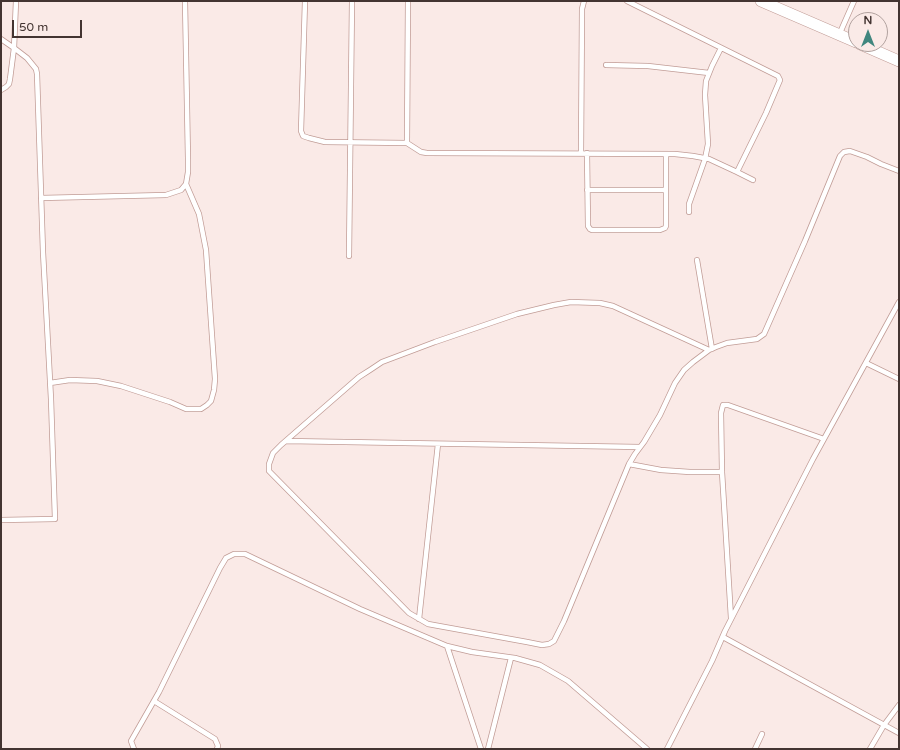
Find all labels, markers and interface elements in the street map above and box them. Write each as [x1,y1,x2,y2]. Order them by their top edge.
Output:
scale bar [14,12,84,38]
north arrow [848,12,888,52]
text: N [864,14,872,27]
text: 50 m [19,20,48,34]

